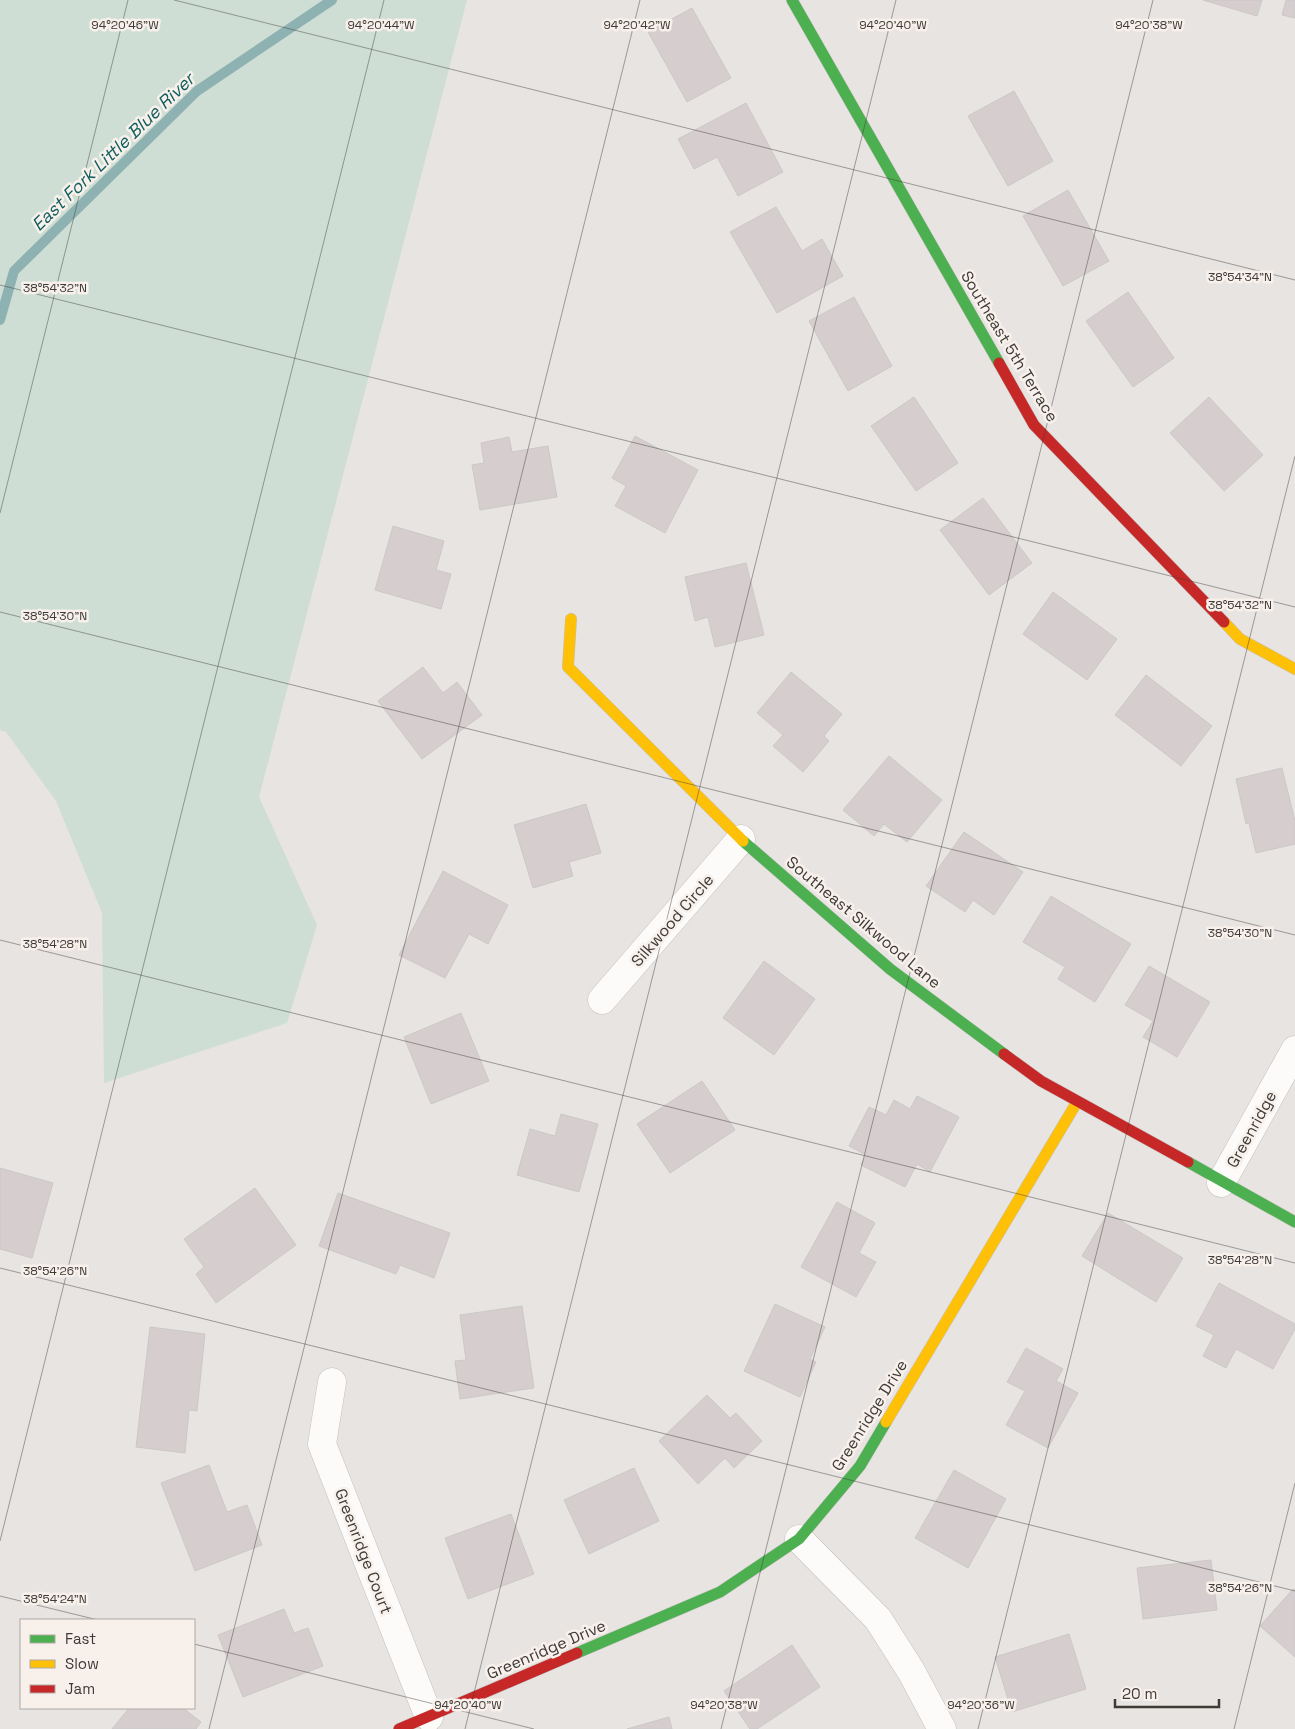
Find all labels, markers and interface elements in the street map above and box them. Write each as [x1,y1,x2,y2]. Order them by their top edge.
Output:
text: 94°20'46"W [91,17,159,33]
text: 94°20'44"W [347,17,415,33]
text: 94°20'42"W [603,17,671,33]
text: 94°20'40"W [859,17,927,33]
text: 94°20'38"W [1115,17,1183,33]
water label: East Fork Little Blue River [26,66,200,235]
street label: Southeast 5th Terrace [956,267,1063,426]
text: 38°54'34"N [1208,269,1272,285]
text: 38°54'32"N [23,280,87,296]
text: 38°54'32"N [1208,597,1272,613]
text: 38°54'30"N [23,608,87,624]
street label: Southeast Silkwood Lane [782,852,945,993]
street label: Silkwood Circle [626,870,718,971]
text: 38°54'30"N [1208,925,1272,941]
text: 38°54'28"N [23,936,87,952]
street label: Greenridge [1222,1087,1281,1172]
text: 38°54'28"N [1208,1252,1272,1268]
text: 38°54'26"N [23,1263,87,1279]
street label: Greenridge Drive [827,1356,912,1475]
street label: Greenridge Court [330,1486,397,1617]
text: 38°54'26"N [1208,1580,1272,1596]
text: 38°54'24"N [23,1591,87,1607]
street label: Greenridge Drive [483,1615,609,1684]
legend [20,1619,195,1709]
text: Fast [65,1629,96,1648]
text: Slow [65,1654,99,1673]
scale bar [1115,1676,1219,1708]
text: Jam [65,1679,95,1698]
text: 20 m [1122,1684,1157,1703]
text: 94°20'40"W [434,1697,502,1713]
text: 94°20'38"W [690,1697,758,1713]
text: 94°20'36"W [947,1697,1015,1713]

